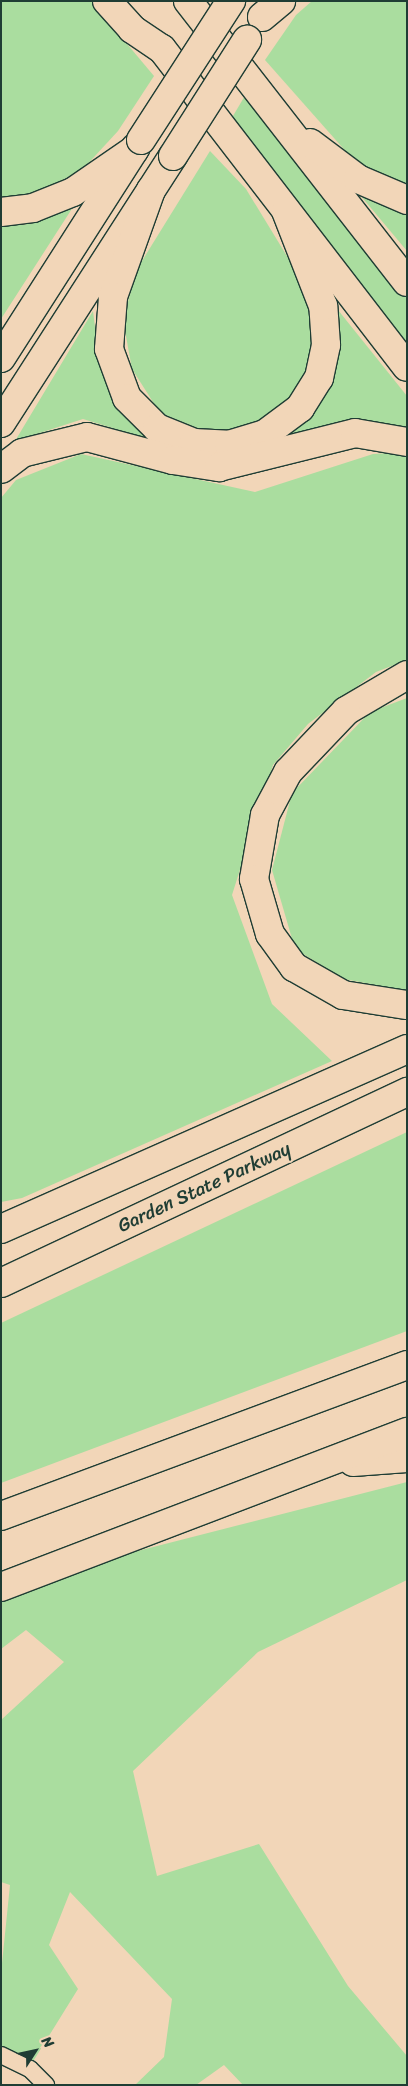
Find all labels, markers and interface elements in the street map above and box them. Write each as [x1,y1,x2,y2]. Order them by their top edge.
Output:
street label: Garden State Parkway [114,1137,294,1237]
north arrow [10,2026,60,2076]
text: N [35,2031,61,2053]

